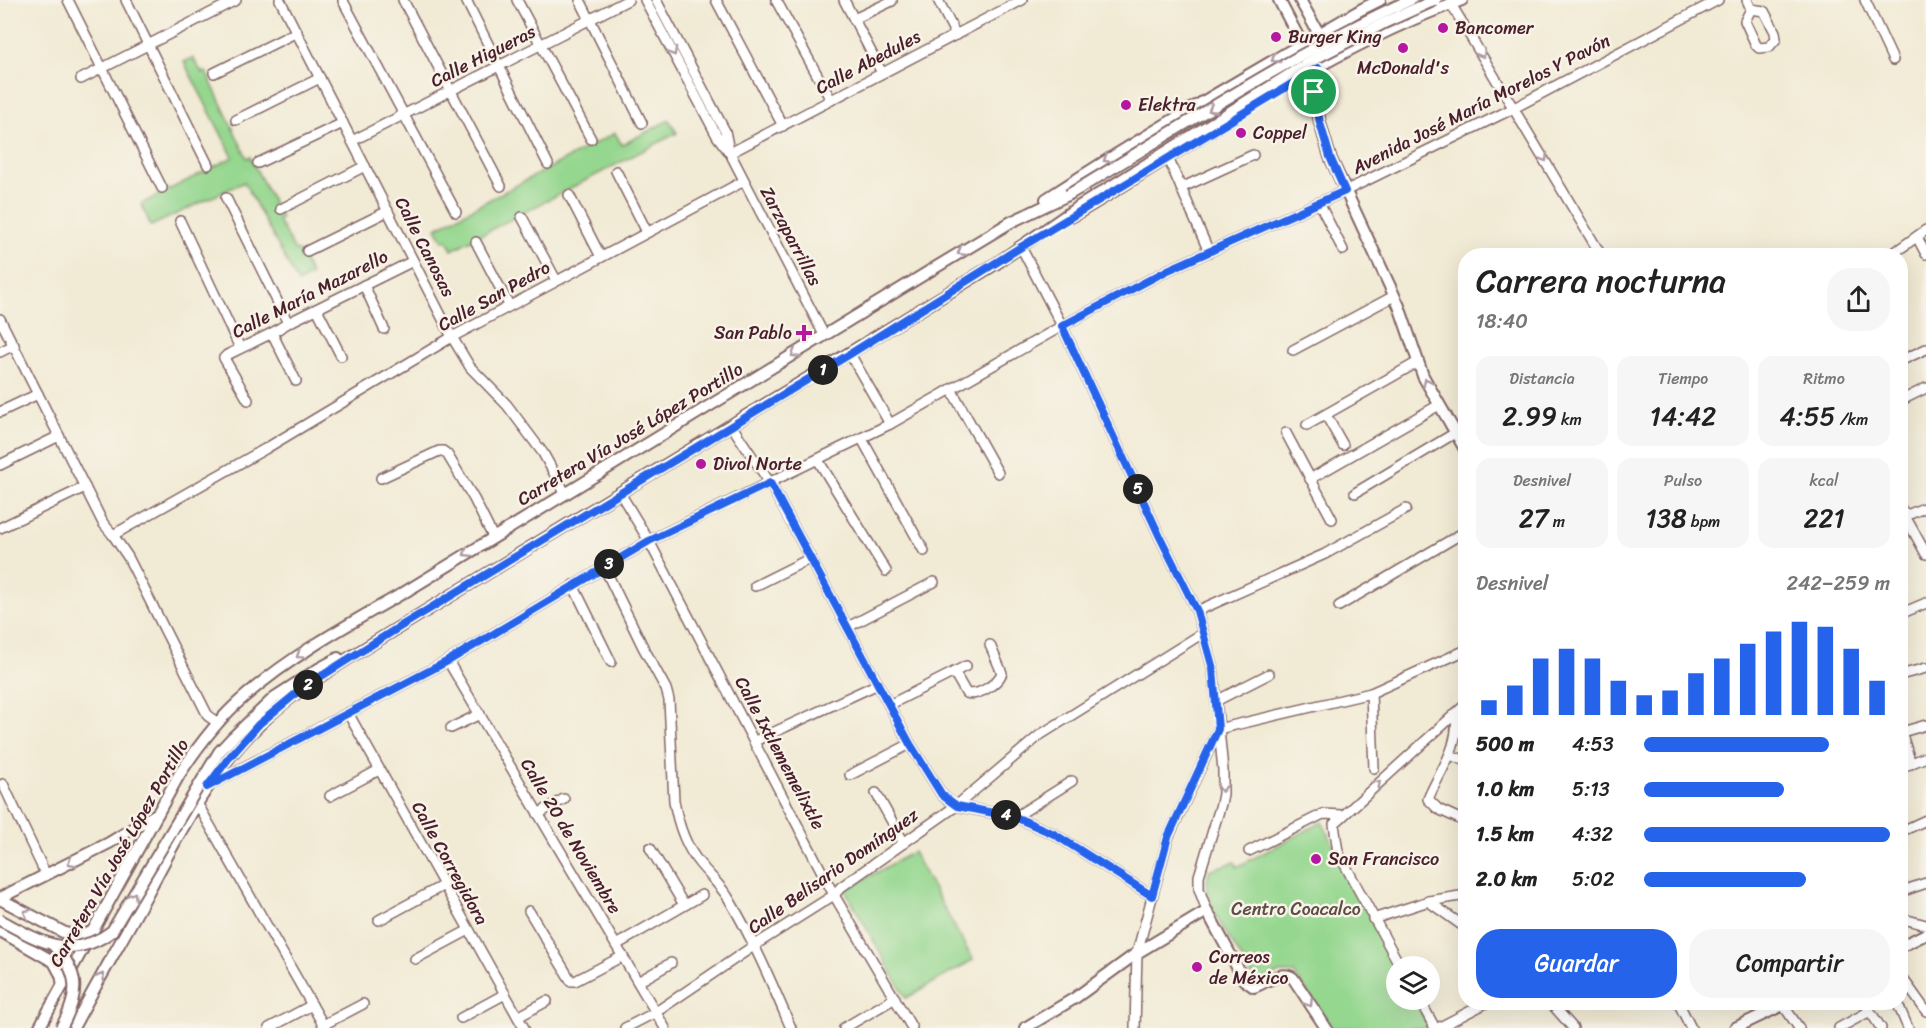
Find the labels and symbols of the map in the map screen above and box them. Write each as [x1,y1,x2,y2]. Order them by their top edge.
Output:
place label: Bancomer [1455,12,1535,44]
street label: Calle Higueras [425,15,542,96]
street label: Calle Abedules [810,20,927,103]
place label: Burger King [1288,21,1382,53]
marker: Bancomer [1436,21,1450,35]
street label: Avenida José María Morelos Y Pavón [1345,25,1616,184]
marker: Burger King [1269,30,1283,44]
marker: McDonald's [1396,41,1410,55]
one-way arrow [665,46,677,57]
one-way arrow [1474,48,1486,58]
one-way arrow [1270,52,1281,64]
place label: McDonald's [1357,52,1450,84]
pin [1288,66,1339,117]
place label: Elektra [1138,89,1197,121]
marker: Elektra [1119,98,1133,112]
one-way arrow [1208,101,1218,113]
place label: Coppel [1253,117,1308,149]
marker: Coppel [1234,126,1248,140]
one-way arrow [1103,152,1113,164]
one-way arrow [1536,152,1548,162]
street label: Zarzaparrillas [751,180,831,293]
street label: Calle Canosas [386,191,464,304]
street label: Calle María Mazarello [226,241,394,347]
one-way arrow [957,245,967,256]
street label: Calle San Pedro [432,252,556,340]
place label: San Pablo [714,317,792,349]
marker: San Pablo [797,326,811,340]
one-way arrow [791,346,801,358]
street label: Carretera Vía José López Portillo [511,353,749,515]
pin: 1 [808,355,838,385]
one-way arrow [1422,377,1434,388]
place label: Divol Norte [713,448,802,480]
marker: Divol Norte [694,457,708,471]
pin: 5 [1123,474,1153,504]
one-way arrow [463,546,473,558]
pin: 3 [594,549,624,579]
one-way arrow [296,648,307,659]
pin: 2 [293,670,323,700]
street label: Calle Ixtlememelixtle [726,670,834,836]
street label: Carretera Vía José López Portillo [40,733,198,973]
street label: Calle 20 de Noviembre [512,752,630,920]
one-way arrow [1370,780,1381,791]
one-way arrow [1216,783,1229,792]
street label: Calle Corregidora [403,795,497,931]
street label: Calle Belisario Domínguez [741,799,926,942]
pin: 4 [991,800,1021,830]
place label: San Francisco [1328,843,1439,875]
marker: San Francisco [1309,852,1323,866]
one-way arrow [66,855,77,867]
one-way arrow [126,892,138,902]
park label: Centro Coacalco [1231,893,1361,925]
one-way arrow [23,909,33,920]
place label: Correos de México [1209,941,1289,994]
marker: Correos de México [1190,960,1204,974]
one-way arrow [94,972,105,983]
one-way arrow [1302,996,1313,1007]

